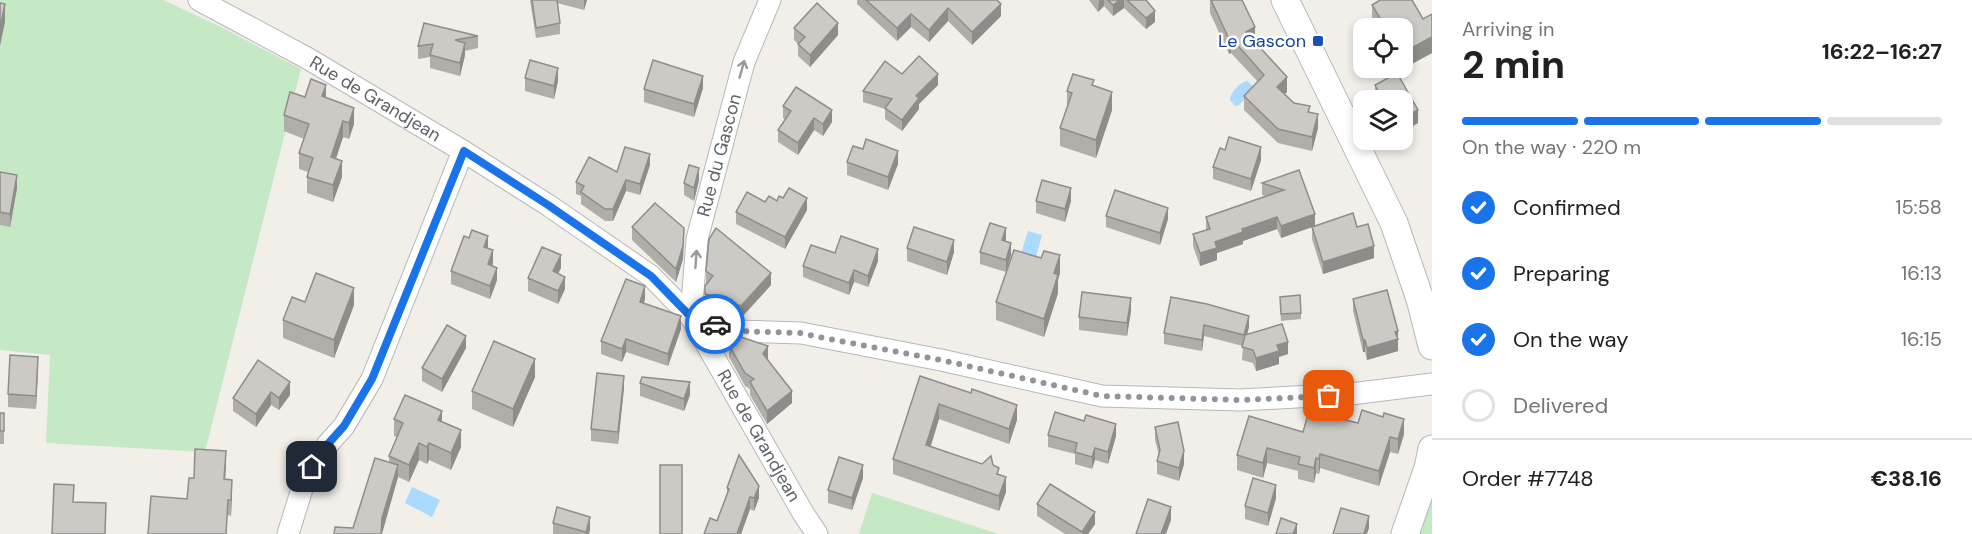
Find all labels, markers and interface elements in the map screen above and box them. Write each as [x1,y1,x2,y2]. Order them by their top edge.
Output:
text: Arriving in [1462,16,1554,42]
map controls [1353,18,1413,150]
button: locate [1353,18,1413,78]
place label: Le Gascon [1218,29,1306,53]
marker: Le Gascon [1311,34,1325,48]
text: 16:22–16:27 [1822,37,1942,66]
text: 2 min [1462,39,1565,90]
street label: Rue de Grandjean [305,50,445,147]
one-way arrow [737,60,748,79]
button: layers [1353,90,1413,150]
street label: Rue du Gascon [691,91,747,219]
text: On the way · 220 m [1462,134,1641,160]
icon: check [1462,191,1495,224]
text: Confirmed [1513,193,1621,222]
text: 15:58 [1895,194,1942,220]
one-way arrow [690,249,701,269]
icon: check [1462,257,1495,290]
text: Preparing [1513,259,1610,288]
text: 16:13 [1901,260,1942,286]
courier [685,294,745,354]
icon: car [699,308,732,341]
icon: check [1462,323,1495,356]
text: On the way [1513,325,1628,354]
text: 16:15 [1901,326,1942,352]
street label: Rue de Grandjean [711,365,806,506]
pin [1303,370,1354,421]
icon: bag [1312,379,1345,412]
text: Delivered [1513,391,1608,420]
pin [286,441,337,492]
icon: home [295,450,328,483]
text: Order #7748 [1462,464,1594,493]
text: €38.16 [1871,464,1942,493]

